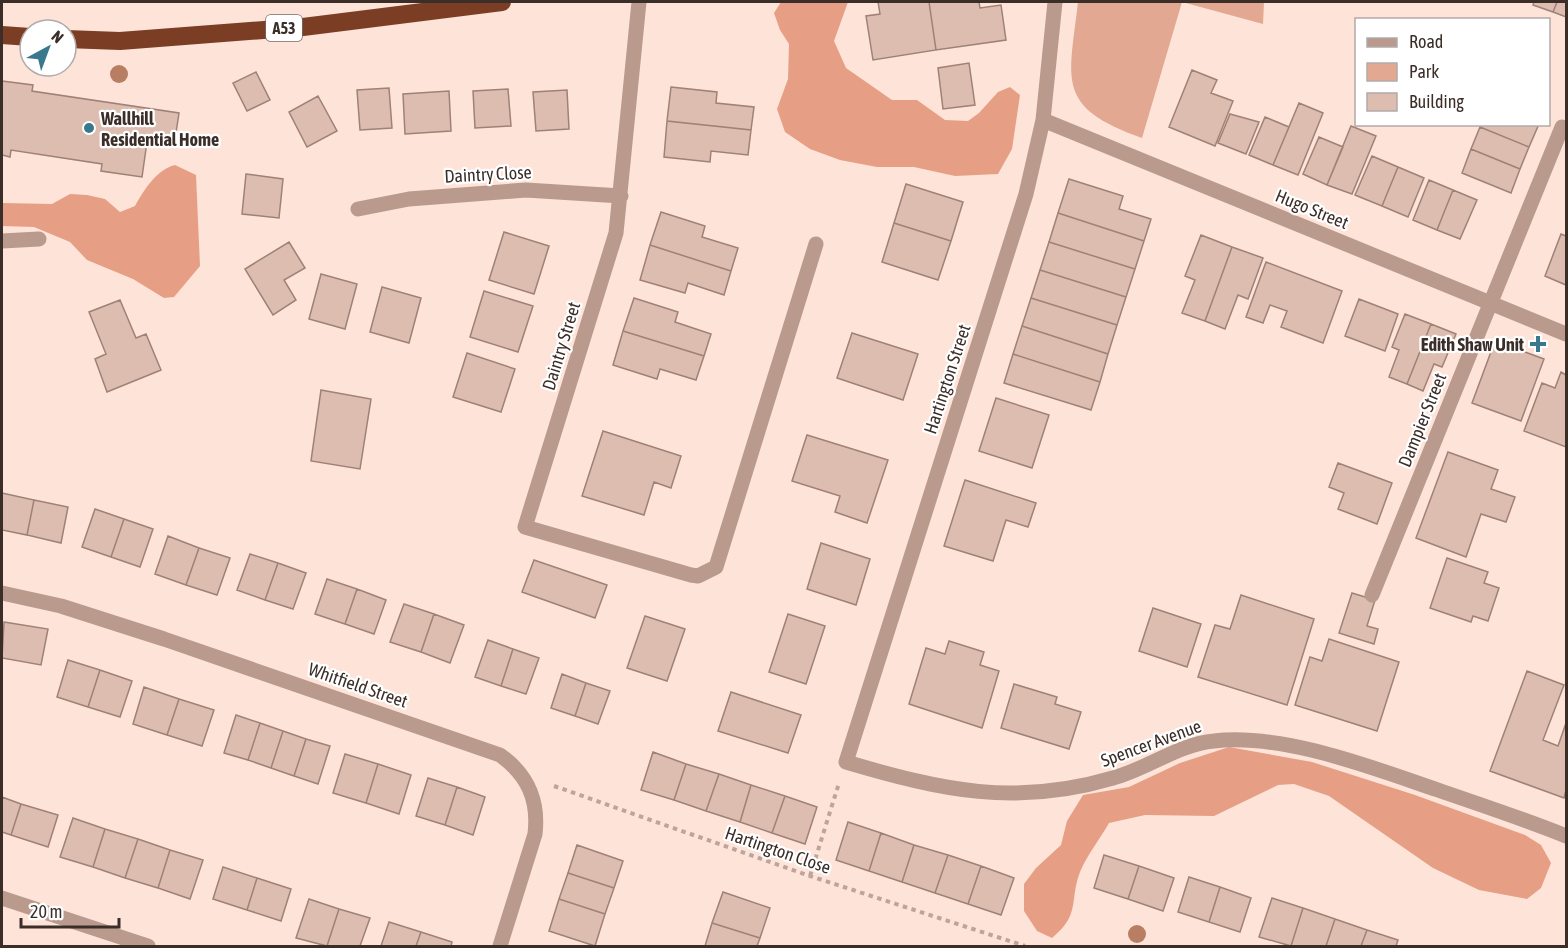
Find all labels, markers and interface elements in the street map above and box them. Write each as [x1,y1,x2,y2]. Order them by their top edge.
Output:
road number: A53 [266,15,302,41]
north arrow [18,18,78,78]
legend [1355,18,1550,126]
text: N [48,27,67,47]
text: Road [1409,31,1443,52]
text: Park [1409,61,1439,82]
text: Building [1409,91,1464,112]
place label: Wallhill Residential Home [100,108,219,150]
marker: Wallhill Residential Home [82,121,96,135]
street label: Daintry Close [444,161,532,187]
street label: Hugo Street [1272,185,1352,233]
street label: Daintry Street [538,299,584,393]
street label: Hartington Street [919,322,975,436]
place label: Edith Shaw Unit [1421,334,1525,355]
marker: Edith Shaw Unit [1529,335,1547,353]
street label: Dampier Street [1394,370,1450,470]
street label: Whitfield Street [306,658,410,712]
street label: Spencer Avenue [1098,715,1204,771]
street label: Hartington Close [723,822,833,878]
scale bar [21,891,118,929]
text: 20 m [30,901,62,922]

